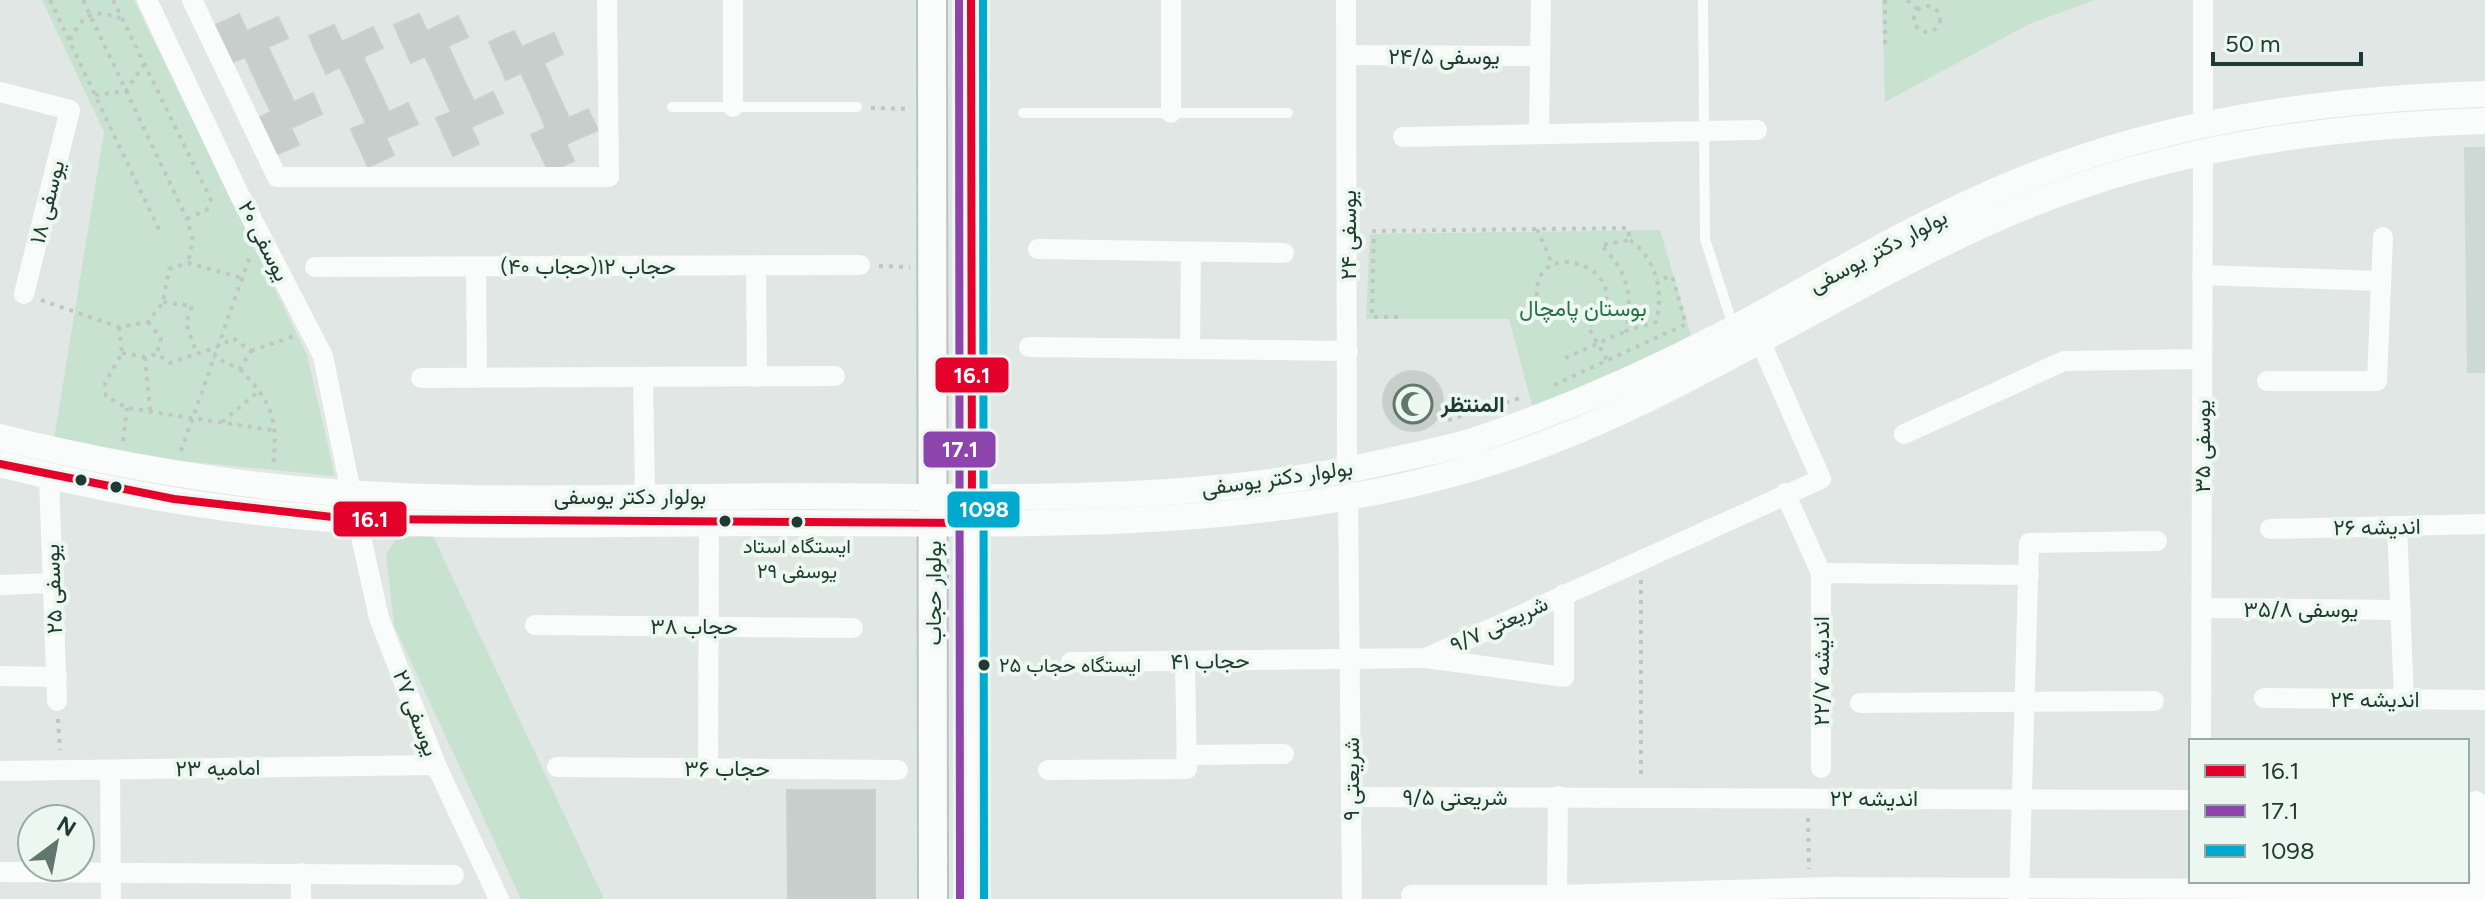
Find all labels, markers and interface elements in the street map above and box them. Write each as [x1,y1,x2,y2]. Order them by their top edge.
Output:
scale bar [2213,16,2361,66]
text: 50 m [2225,29,2281,58]
street label: یوسفی ۲۴/۵ [1388,43,1500,70]
street label: یوسفی ۱۸ [24,157,70,247]
street label: یوسفی ۲۴ [1335,190,1362,280]
street label: یوسفی ۲۰ [232,196,296,286]
street label: بولوار دکتر یوسفی [1804,203,1952,299]
street label: حجاب ۱۲(حجاب ۴۰) [500,253,676,280]
park label: بوستان پامچال [1519,295,1647,323]
line badge: 16.1 [934,356,1010,394]
text: 16.1 [954,362,990,389]
mosque icon: المنتظر [1392,383,1434,425]
place label: المنتظر [1440,391,1505,418]
street label: یوسفی ۳۵ [2189,399,2216,493]
line badge: 17.1 [922,430,997,469]
text: 17.1 [942,436,978,463]
street label: بولوار دکتر یوسفی [1200,454,1354,502]
unlabelled marker [73,472,89,488]
unlabelled marker [108,479,124,495]
street label: بولوار دکتر یوسفی [554,483,706,510]
line badge: 1098 [946,490,1021,529]
text: 1098 [959,496,1009,523]
line badge: 16.1 [332,500,408,538]
text: 16.1 [352,506,388,533]
unlabelled marker [717,513,733,529]
street label: اندیشه ۲۶ [2333,513,2421,541]
marker: ایستگاه استاد یوسفی ۲۹ [789,514,805,530]
place label: ایستگاه استاد یوسفی ۲۹ [743,534,851,584]
street label: بولوار حجاب [920,540,947,646]
street label: یوسفی ۲۵ [38,543,68,635]
street label: شریعتی ۹/۷ [1446,590,1552,658]
street label: یوسفی ۳۵/۸ [2244,596,2358,623]
street label: حجاب ۳۸ [650,613,738,640]
street label: اندیشه ۲۲/۷ [1808,616,1835,726]
street label: حجاب ۴۱ [1170,647,1250,675]
place label: ایستگاه حجاب ۲۵ [999,653,1141,677]
marker: ایستگاه حجاب ۲۵ [976,657,992,673]
street label: یوسفی ۲۷ [387,666,445,760]
street label: اندیشه ۲۴ [2330,686,2420,713]
street label: شریعتی ۹ [1338,737,1365,821]
legend [2189,739,2469,883]
street label: امامیه ۲۳ [175,754,261,782]
street label: حجاب ۳۶ [684,755,770,782]
text: 16.1 [2261,756,2299,785]
street label: شریعتی ۹/۵ [1402,784,1508,811]
street label: اندیشه ۲۲ [1830,785,1918,812]
text: 17.1 [2261,796,2299,825]
north arrow [16,803,96,883]
text: N [52,811,81,842]
text: 1098 [2261,836,2315,865]

